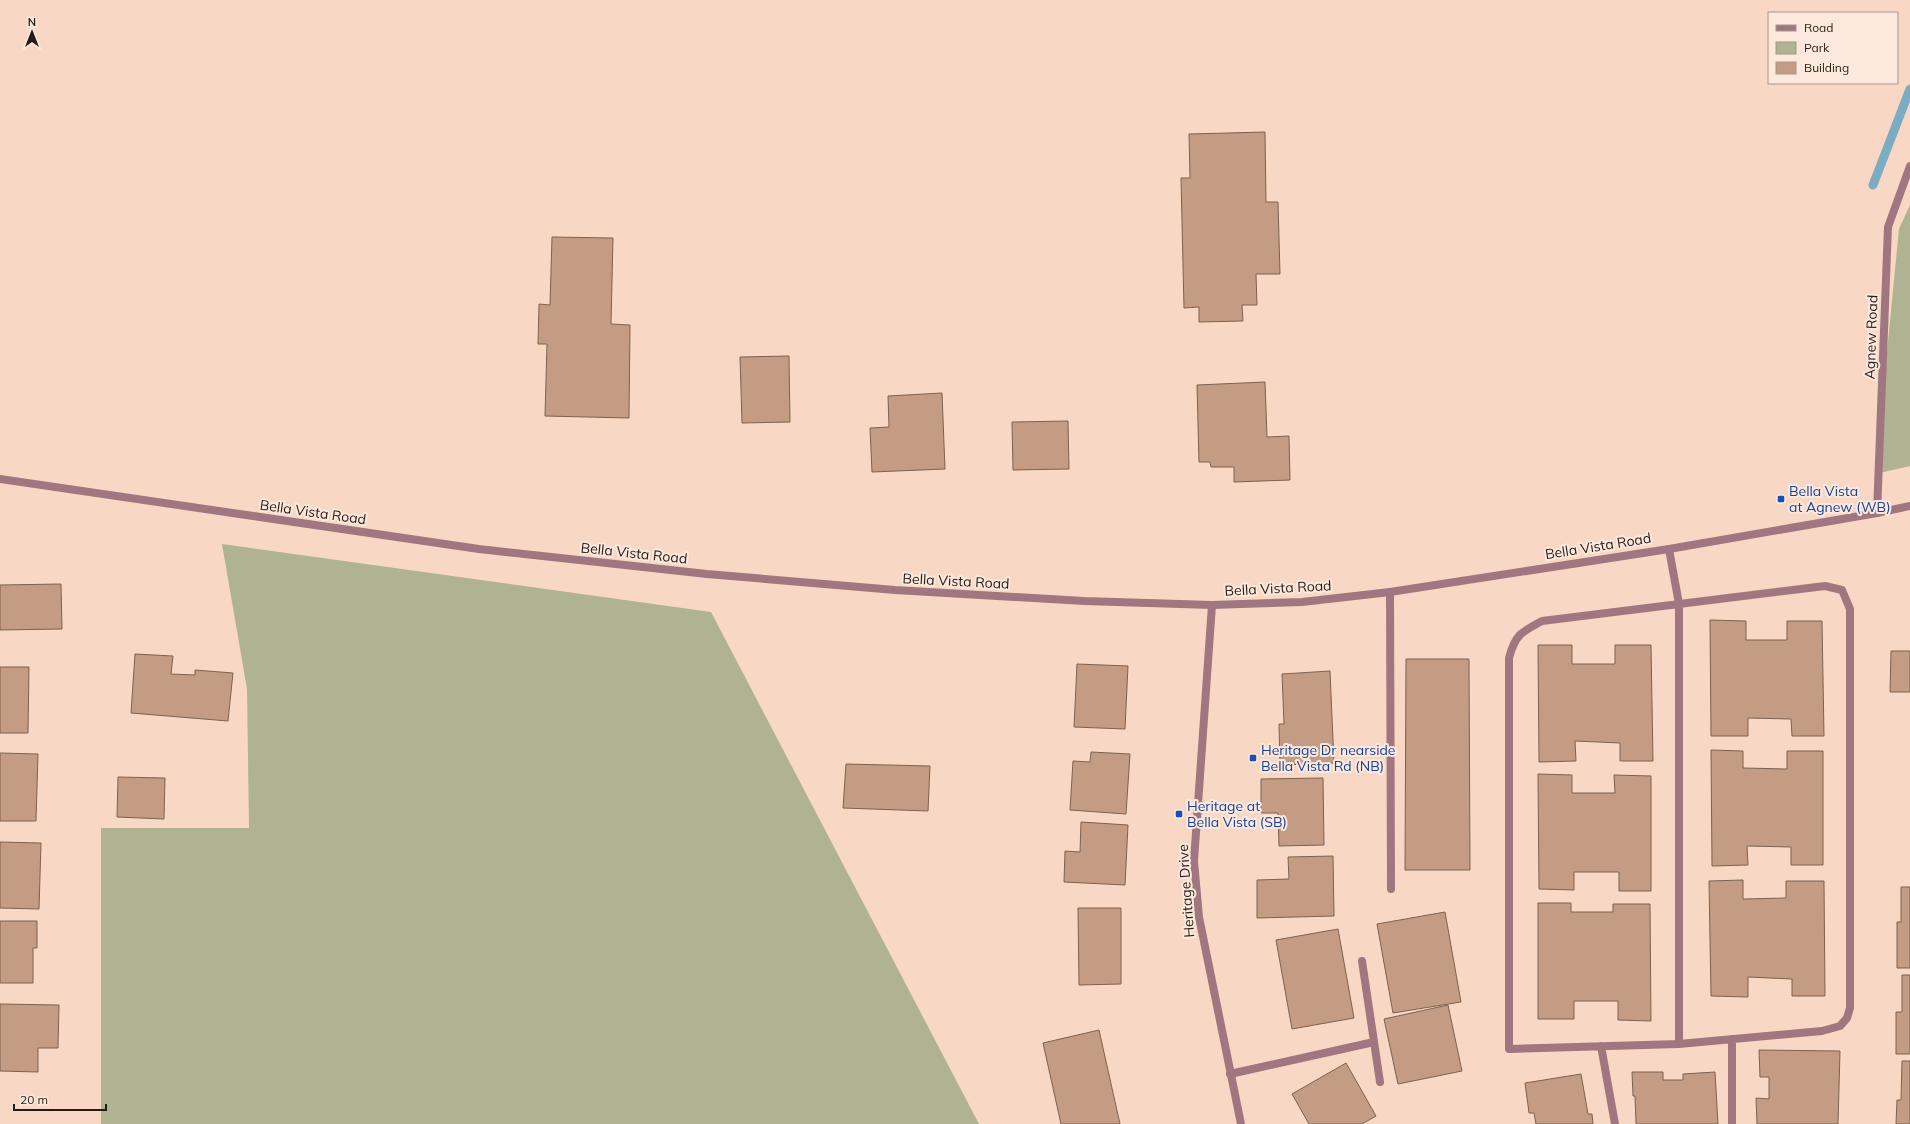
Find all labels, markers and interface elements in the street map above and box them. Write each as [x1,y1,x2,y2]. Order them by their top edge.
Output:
north arrow [12,12,52,52]
legend [1768,12,1898,84]
text: N [28,15,36,29]
text: Road [1804,20,1833,35]
text: Park [1804,40,1830,55]
text: Building [1804,60,1849,75]
street label: Agnew Road [1861,294,1881,380]
place label: Bella Vista at Agnew (WB) [1789,482,1891,516]
marker: Bella Vista at Agnew (WB) [1776,494,1786,504]
street label: Bella Vista Road [259,496,367,528]
street label: Bella Vista Road [1544,529,1652,563]
street label: Bella Vista Road [580,538,688,568]
street label: Bella Vista Road [902,569,1010,593]
street label: Bella Vista Road [1224,576,1332,600]
place label: Heritage Dr nearside Bella Vista Rd (NB) [1261,741,1395,775]
marker: Heritage Dr nearside Bella Vista Rd (NB) [1248,753,1258,763]
place label: Heritage at Bella Vista (SB) [1187,797,1287,831]
marker: Heritage at Bella Vista (SB) [1174,809,1184,819]
street label: Heritage Drive [1174,844,1198,938]
scale bar [14,1086,106,1112]
text: 20 m [20,1092,48,1107]

